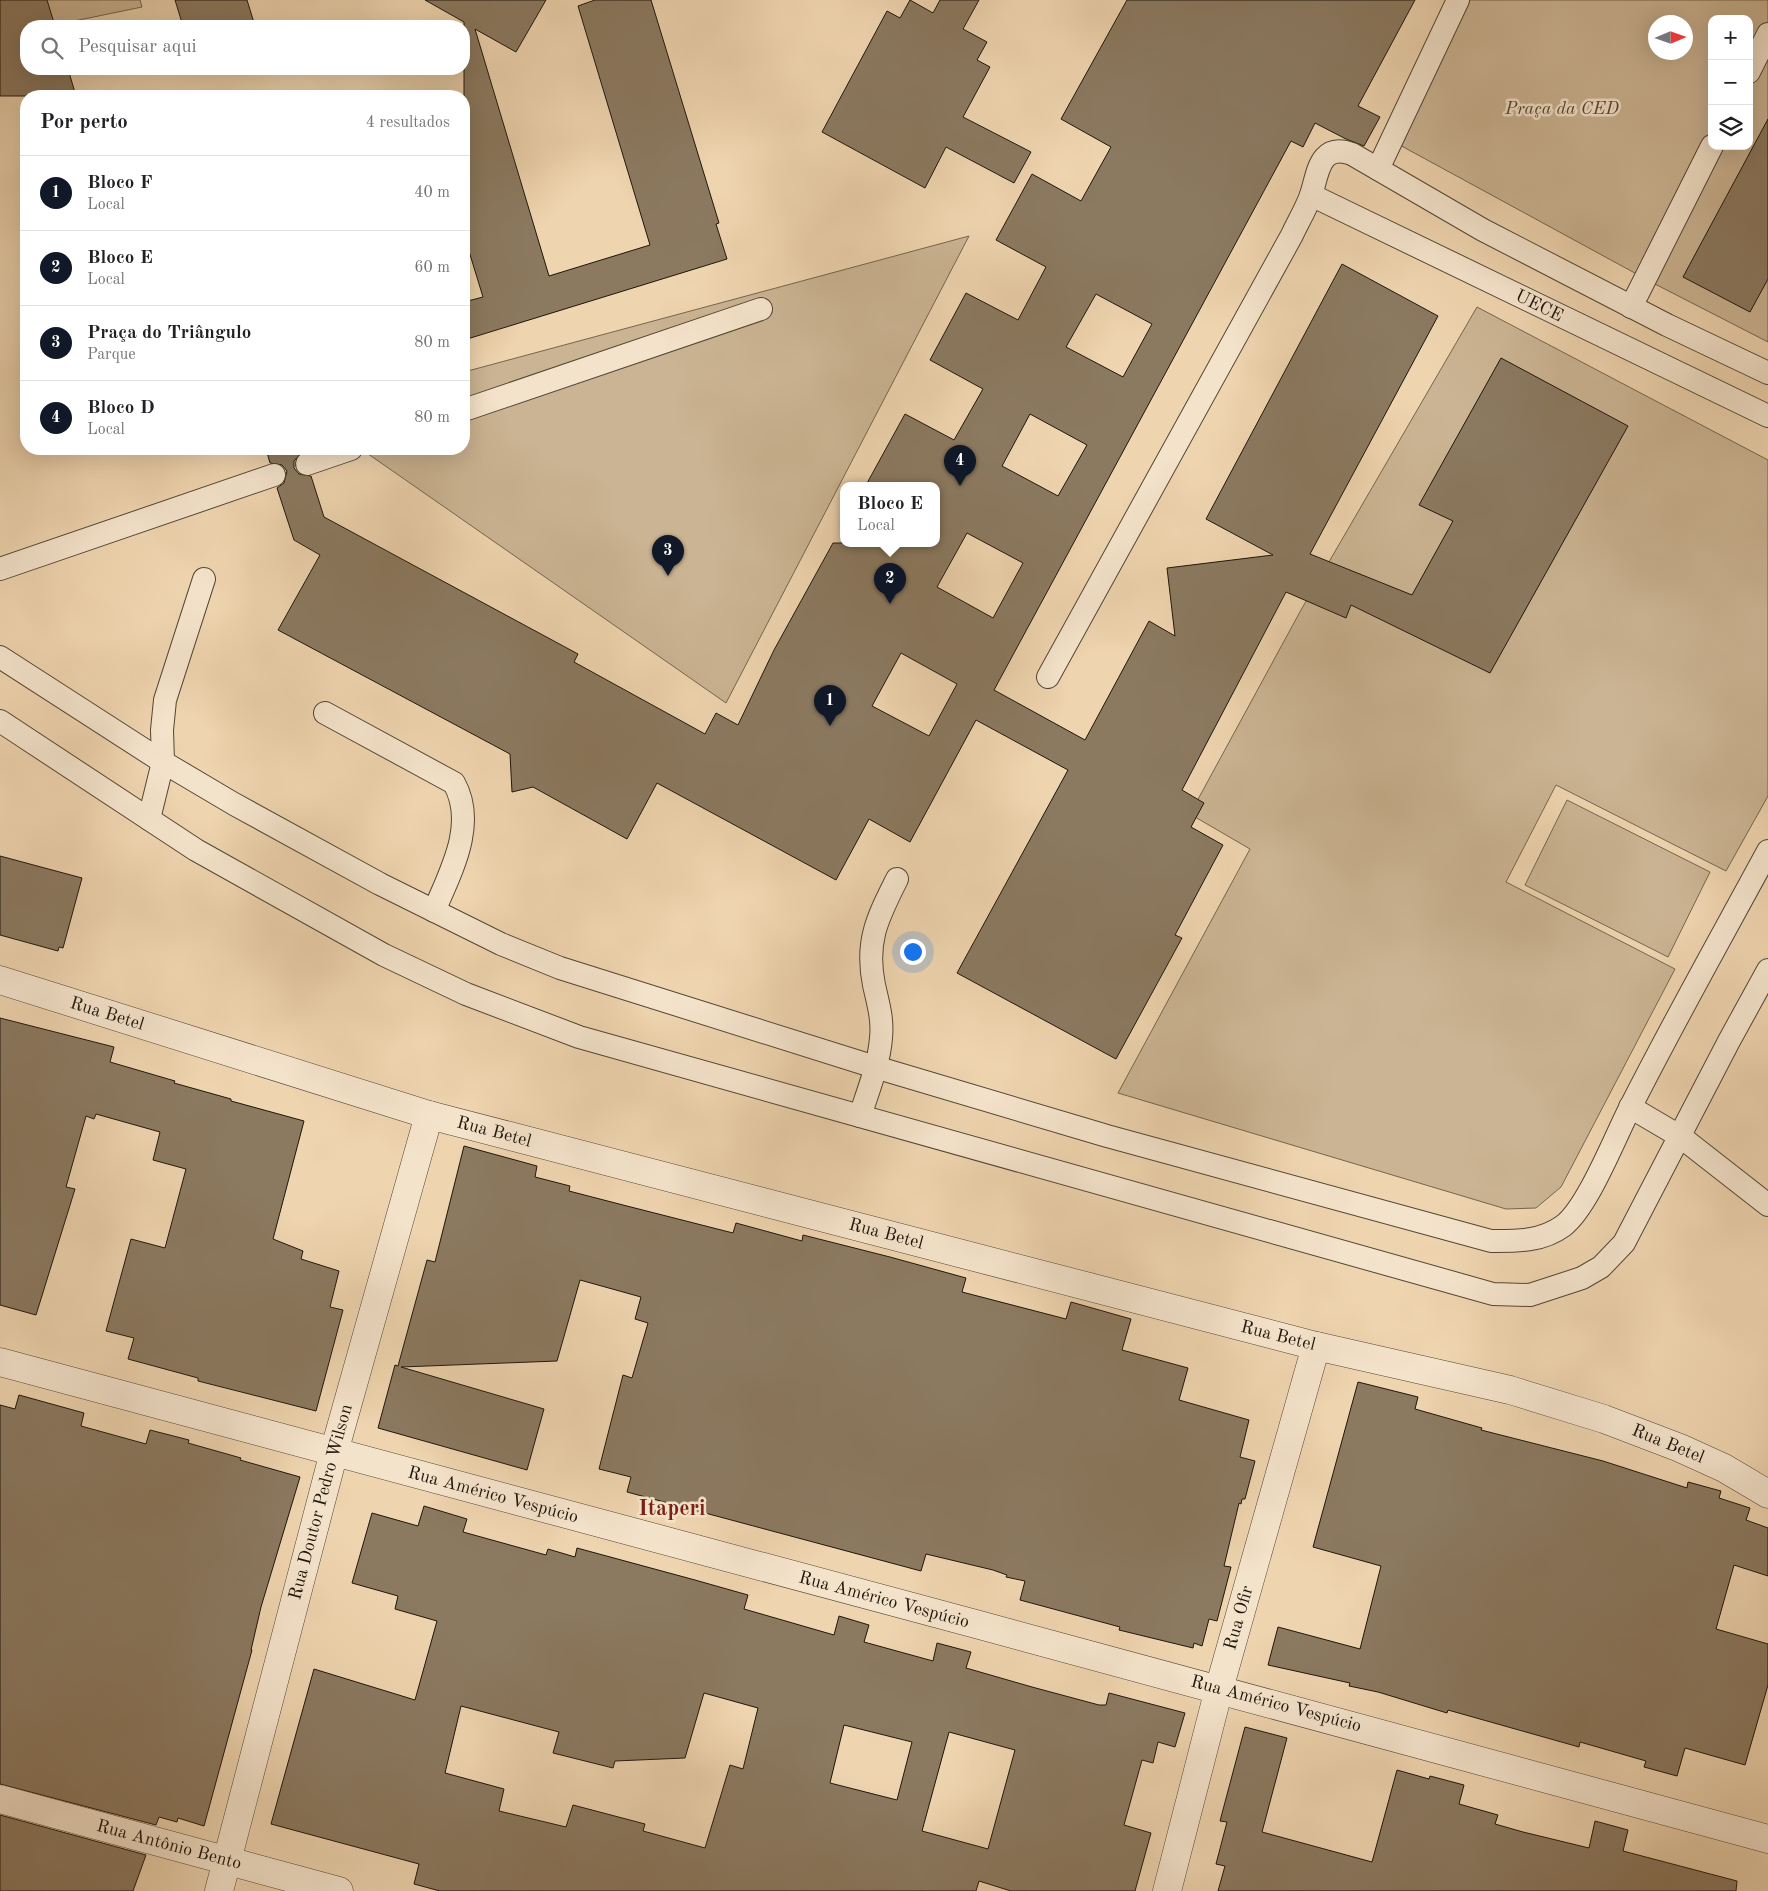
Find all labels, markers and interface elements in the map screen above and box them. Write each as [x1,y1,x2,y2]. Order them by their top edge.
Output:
north arrow [1648,15,1693,60]
map controls [1708,15,1753,150]
button: + [1708,15,1753,60]
search box [20,20,470,75]
icon: search [38,34,66,62]
text: Pesquisar aqui [78,38,197,57]
button: − [1708,60,1753,105]
park label: Praça da CED [1504,100,1619,118]
button: layers [1708,105,1753,150]
text: Por perto [40,112,128,133]
text: 4 resultados [366,115,450,131]
text: Bloco F [87,174,152,193]
text: 1 [51,185,61,201]
text: 40 m [414,185,450,201]
text: Local [87,197,125,213]
text: Bloco E [87,249,153,268]
text: 2 [51,260,61,276]
text: 60 m [414,260,450,276]
text: Local [87,272,125,288]
street label: UECE [1512,287,1566,325]
text: Praça do Triângulo [87,324,251,343]
text: 3 [51,335,61,351]
text: 80 m [414,335,450,351]
text: Parque [87,347,136,363]
text: Bloco D [87,399,155,418]
text: 4 [51,410,61,426]
text: 80 m [414,410,450,426]
text: Local [87,422,125,438]
pin: 4 [944,445,976,486]
popup [840,482,940,547]
text: Bloco E [857,495,923,514]
text: Local [857,518,895,534]
pin: 3 [652,535,684,576]
pin: 2 [874,563,906,604]
pin: 1 [814,685,846,726]
your location [900,939,926,965]
street label: Rua Betel [68,994,146,1034]
street label: Rua Betel [455,1113,533,1151]
street label: Rua Betel [847,1215,925,1253]
street label: Rua Betel [1239,1318,1317,1354]
street label: Rua Doutor Pedro Wilson [286,1402,356,1602]
street label: Rua Betel [1629,1421,1707,1467]
street label: Rua Américo Vespúcio [406,1464,580,1526]
district label: Itaperi [638,1498,706,1520]
street label: Rua Américo Vespúcio [797,1569,971,1631]
street label: Rua Ofir [1221,1583,1257,1652]
street label: Rua Américo Vespúcio [1189,1673,1363,1735]
street label: Rua Antônio Bento [95,1817,244,1873]

